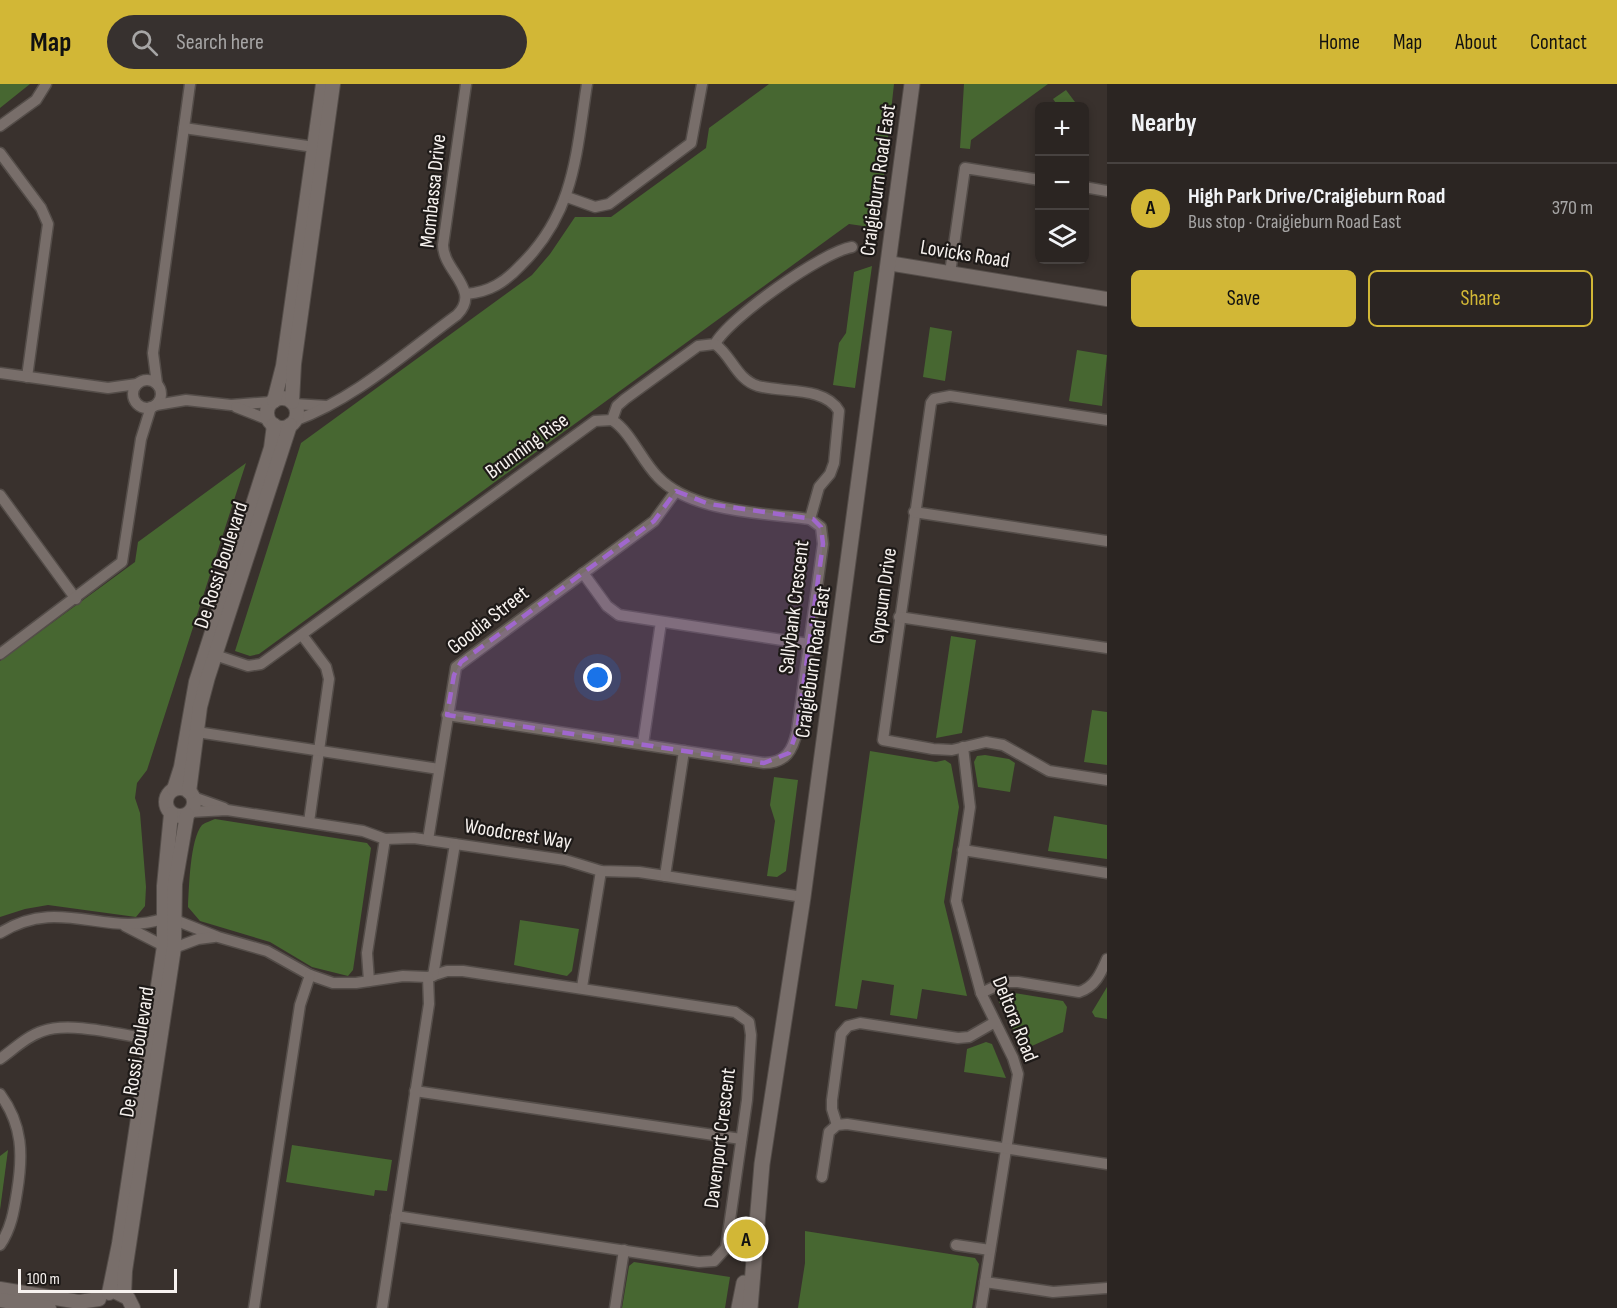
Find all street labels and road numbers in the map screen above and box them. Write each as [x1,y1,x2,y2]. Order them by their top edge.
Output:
street label: Craigieburn Road East [855,102,901,258]
street label: Mombassa Drive [415,133,451,249]
street label: Lovicks Road [919,235,1011,273]
street label: Brunning Rise [481,408,573,484]
street label: De Rossi Boulevard [189,498,253,632]
street label: Sallybank Crescent [773,539,815,675]
street label: Gypsum Drive [864,546,902,646]
street label: Goodia Street [442,580,534,660]
street label: Craigieburn Road East [790,584,836,740]
street label: Woodcrest Way [463,813,573,855]
street label: Deltora Road [987,973,1043,1065]
street label: De Rossi Boulevard [114,985,160,1119]
street label: Davenport Crescent [699,1066,741,1210]

